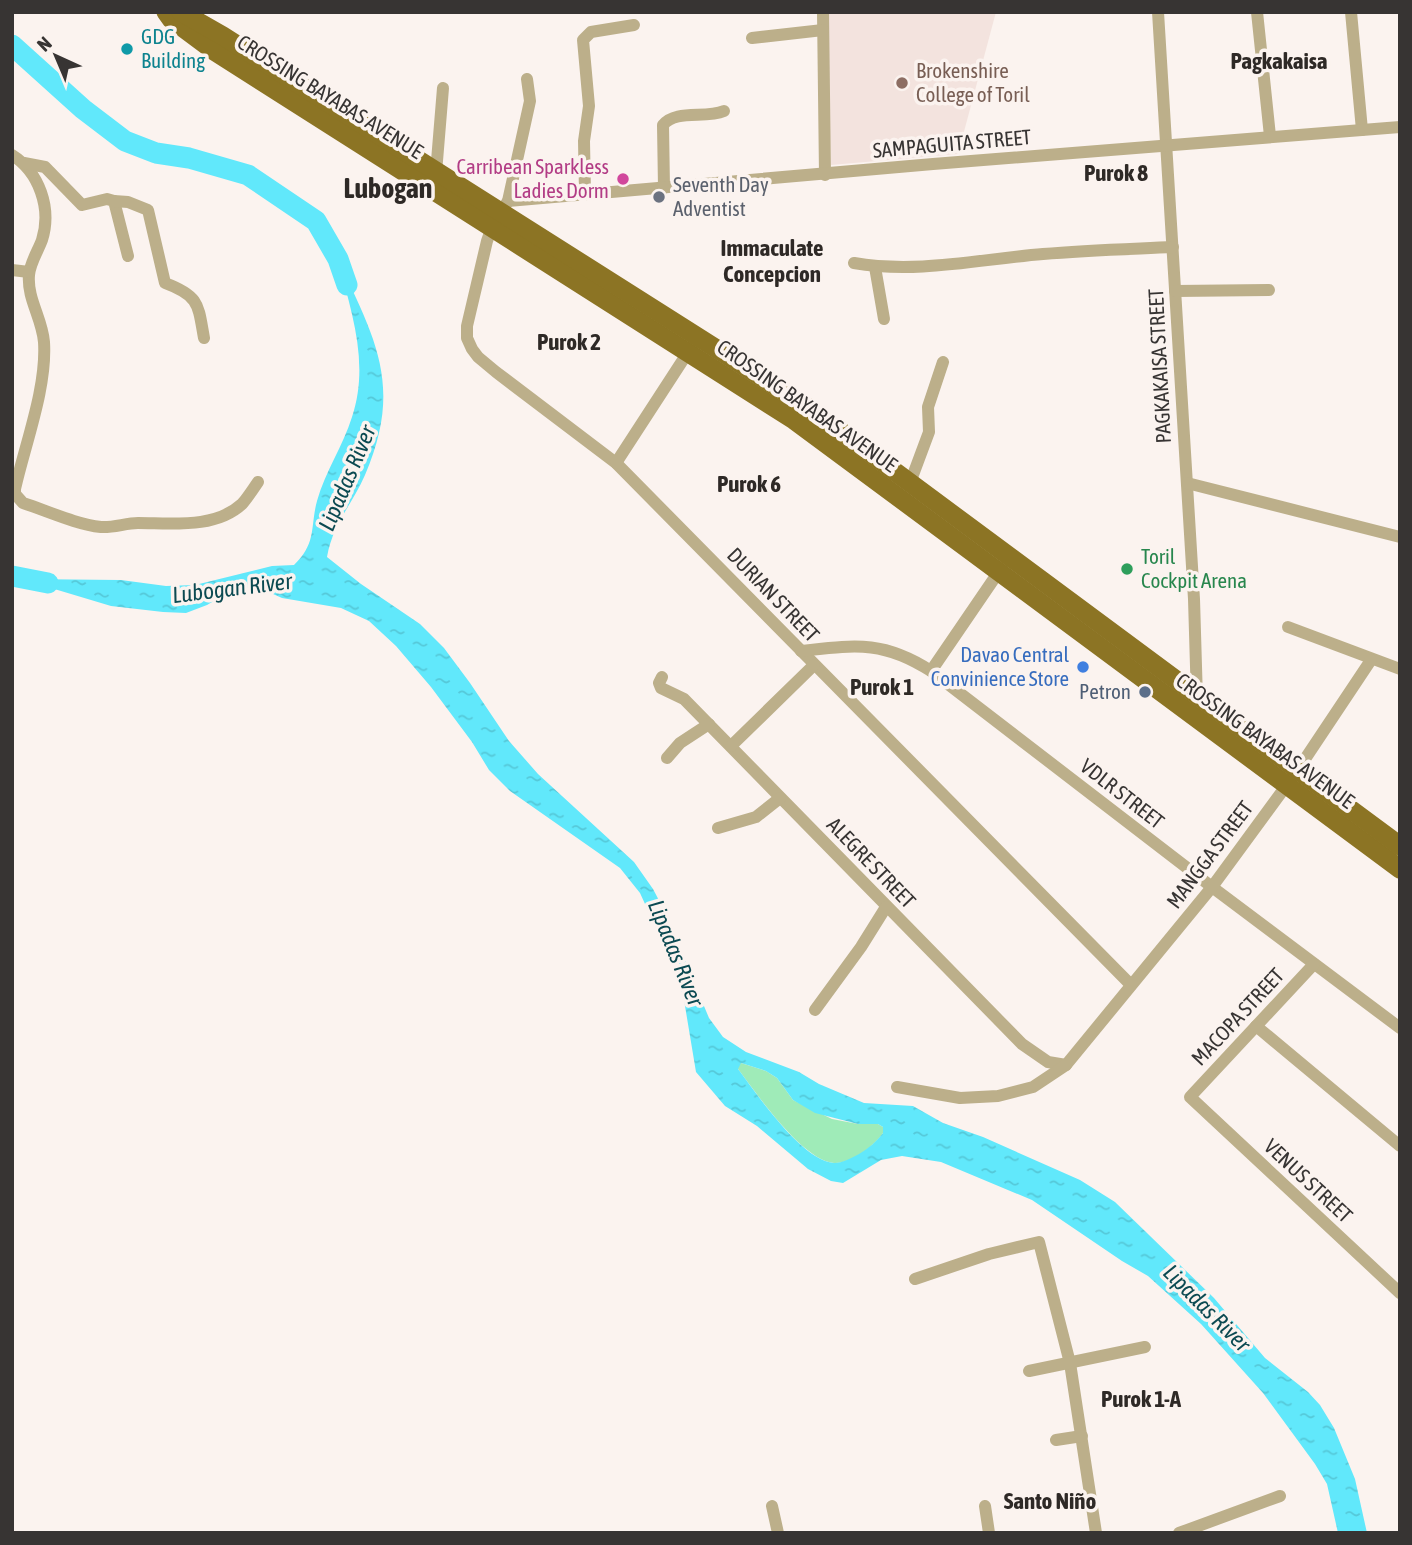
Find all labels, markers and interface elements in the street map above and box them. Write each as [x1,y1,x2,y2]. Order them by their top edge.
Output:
north arrow [21,21,91,91]
place label: GDG Building [141,24,205,72]
street label: CROSSING BAYABAS AVENUE [233,29,428,163]
text: N [33,32,56,56]
marker: GDG Building [119,41,135,57]
district label: Pagkakaisa [1230,48,1328,74]
place label: Brokenshire College of Toril [916,58,1030,106]
marker: Brokenshire College of Toril [894,75,910,91]
street label: SAMPAGUITA STREET [872,124,1032,162]
place label: Carribean Sparkless Ladies Dorm [457,154,609,202]
district label: Purok 8 [1084,160,1148,186]
marker: Carribean Sparkless Ladies Dorm [615,171,631,187]
district label: Lubogan [344,172,432,204]
place label: Seventh Day Adventist [673,172,769,220]
marker: Seventh Day Adventist [651,189,667,205]
district label: Immaculate Concepcion [721,235,823,287]
street label: PAGKAKAISA STREET [1143,288,1175,444]
district label: Purok 2 [537,329,601,355]
street label: CROSSING BAYABAS AVENUE [713,334,902,476]
water label: Lipadas River [313,420,381,535]
district label: Purok 6 [717,471,781,497]
street label: DURIAN STREET [723,542,824,646]
place label: Toril Cockpit Arena [1141,544,1247,592]
marker: Toril Cockpit Arena [1119,561,1135,577]
water label: Lubogan River [171,568,295,608]
place label: Davao Central Convinience Store [931,642,1069,690]
marker: Davao Central Convinience Store [1075,659,1091,675]
street label: CROSSING BAYABAS AVENUE [1172,668,1359,813]
district label: Purok 1 [850,674,914,700]
place label: Petron [1079,679,1131,703]
marker: Petron [1137,684,1153,700]
street label: VDLR STREET [1076,753,1169,833]
street label: MANGGA STREET [1161,796,1257,913]
street label: ALEGRE STREET [823,812,921,913]
water label: Lipadas River [643,896,709,1011]
street label: MACOPA STREET [1186,963,1288,1070]
street label: VENUS STREET [1260,1134,1358,1227]
water label: Lipadas River [1158,1259,1257,1358]
district label: Purok 1-A [1101,1386,1182,1412]
district label: Santo Niño [1004,1488,1097,1514]

